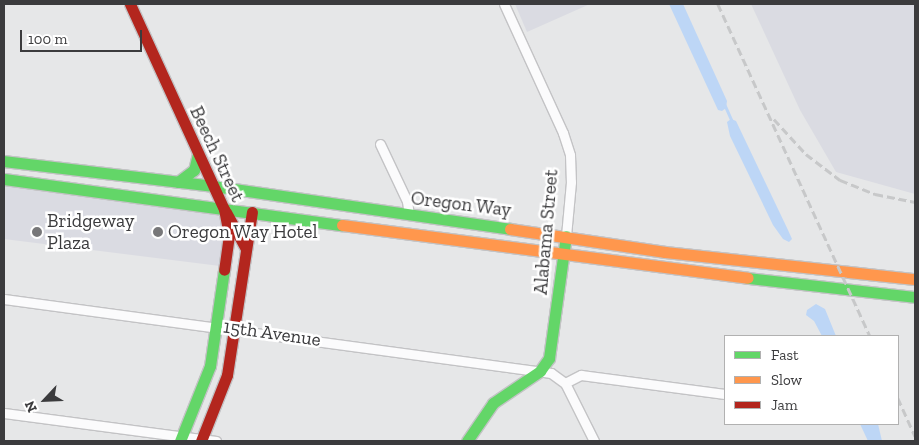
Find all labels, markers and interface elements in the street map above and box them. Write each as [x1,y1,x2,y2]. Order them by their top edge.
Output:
scale bar [22,20,145,52]
text: 100 m [28,30,67,48]
street label: Beech Street [185,102,249,206]
street label: Alabama Street [529,168,563,296]
street label: Oregon Way [409,186,513,222]
place label: Bridgeway Plaza [47,210,134,254]
place label: Oregon Way Hotel [168,221,319,243]
marker: Bridgeway Plaza [31,226,43,238]
marker: Oregon Way Hotel [152,226,164,238]
street label: 15th Avenue [221,315,323,351]
legend [724,335,899,425]
text: Fast [771,346,799,364]
text: Slow [771,371,802,389]
north arrow [20,375,70,425]
text: Jam [771,396,798,414]
text: N [21,398,41,415]

